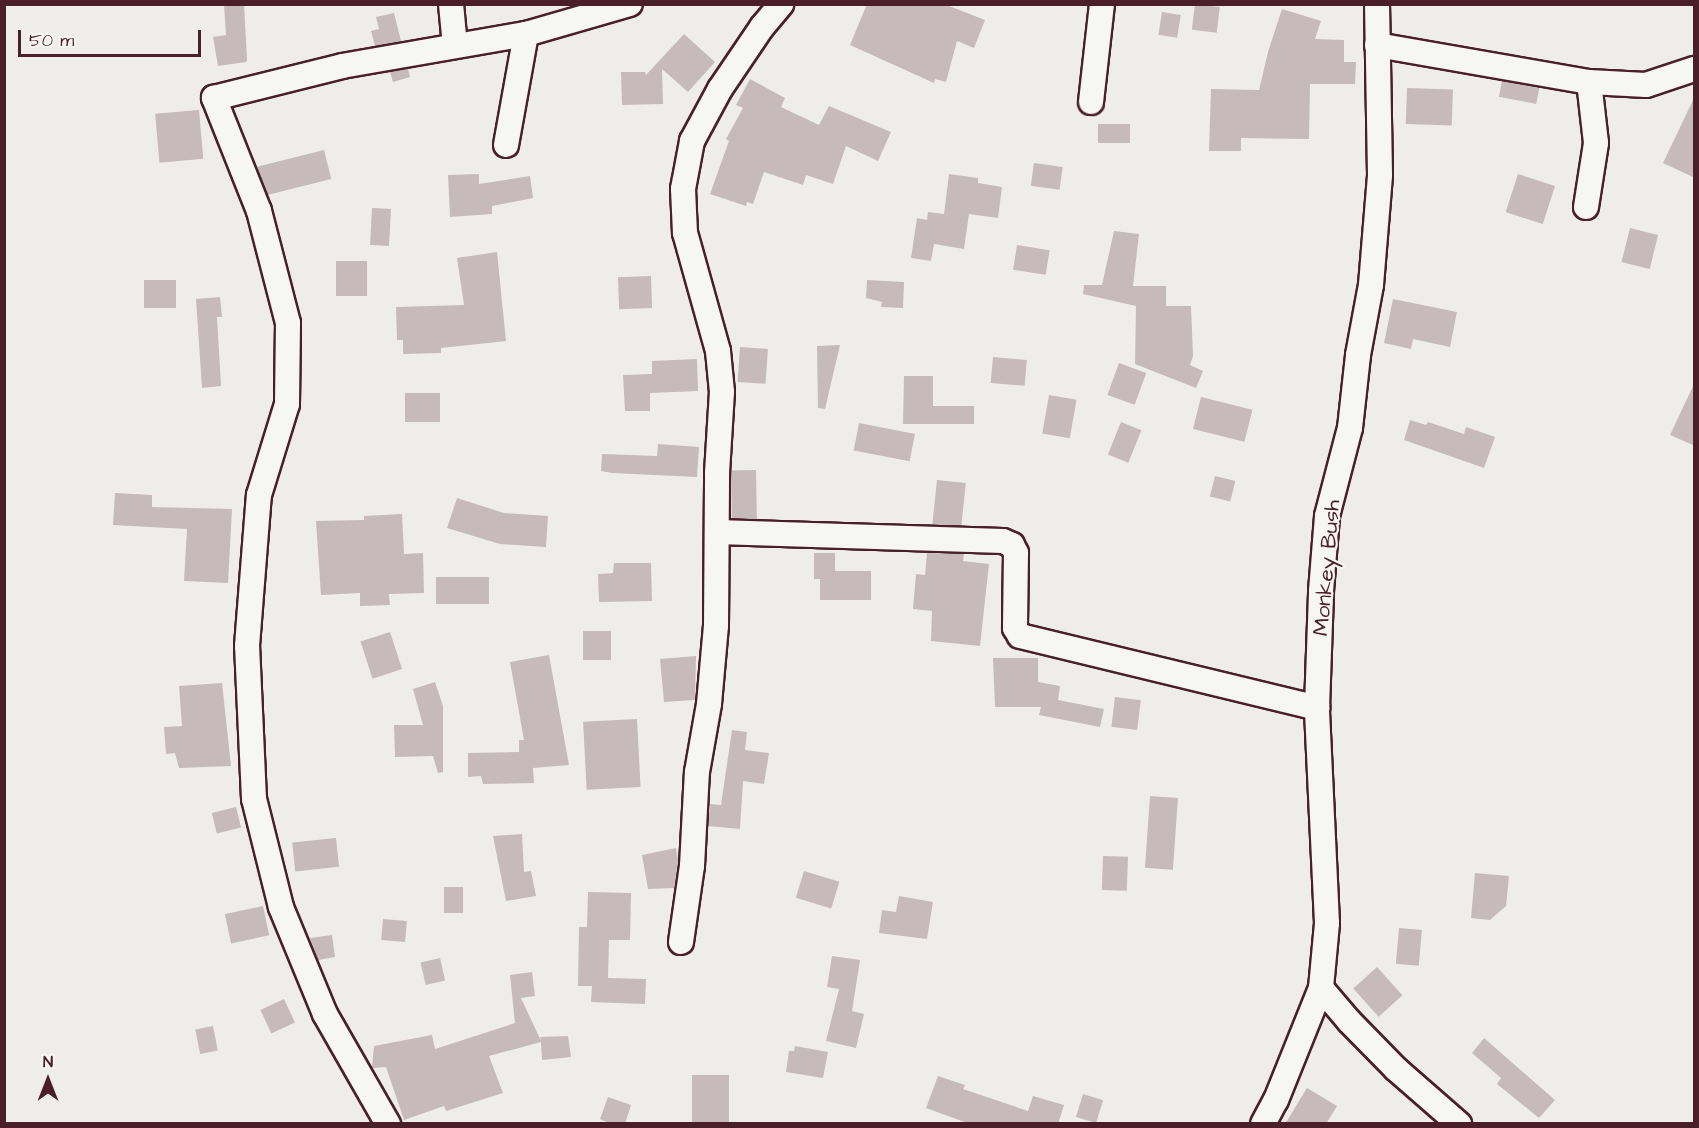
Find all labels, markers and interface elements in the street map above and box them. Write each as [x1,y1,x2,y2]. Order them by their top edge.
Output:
scale bar [21,18,204,56]
text: 50 m [29,28,74,53]
street label: Monkey Bush [1308,499,1346,637]
north arrow [18,1050,78,1110]
text: N [43,1051,53,1073]

